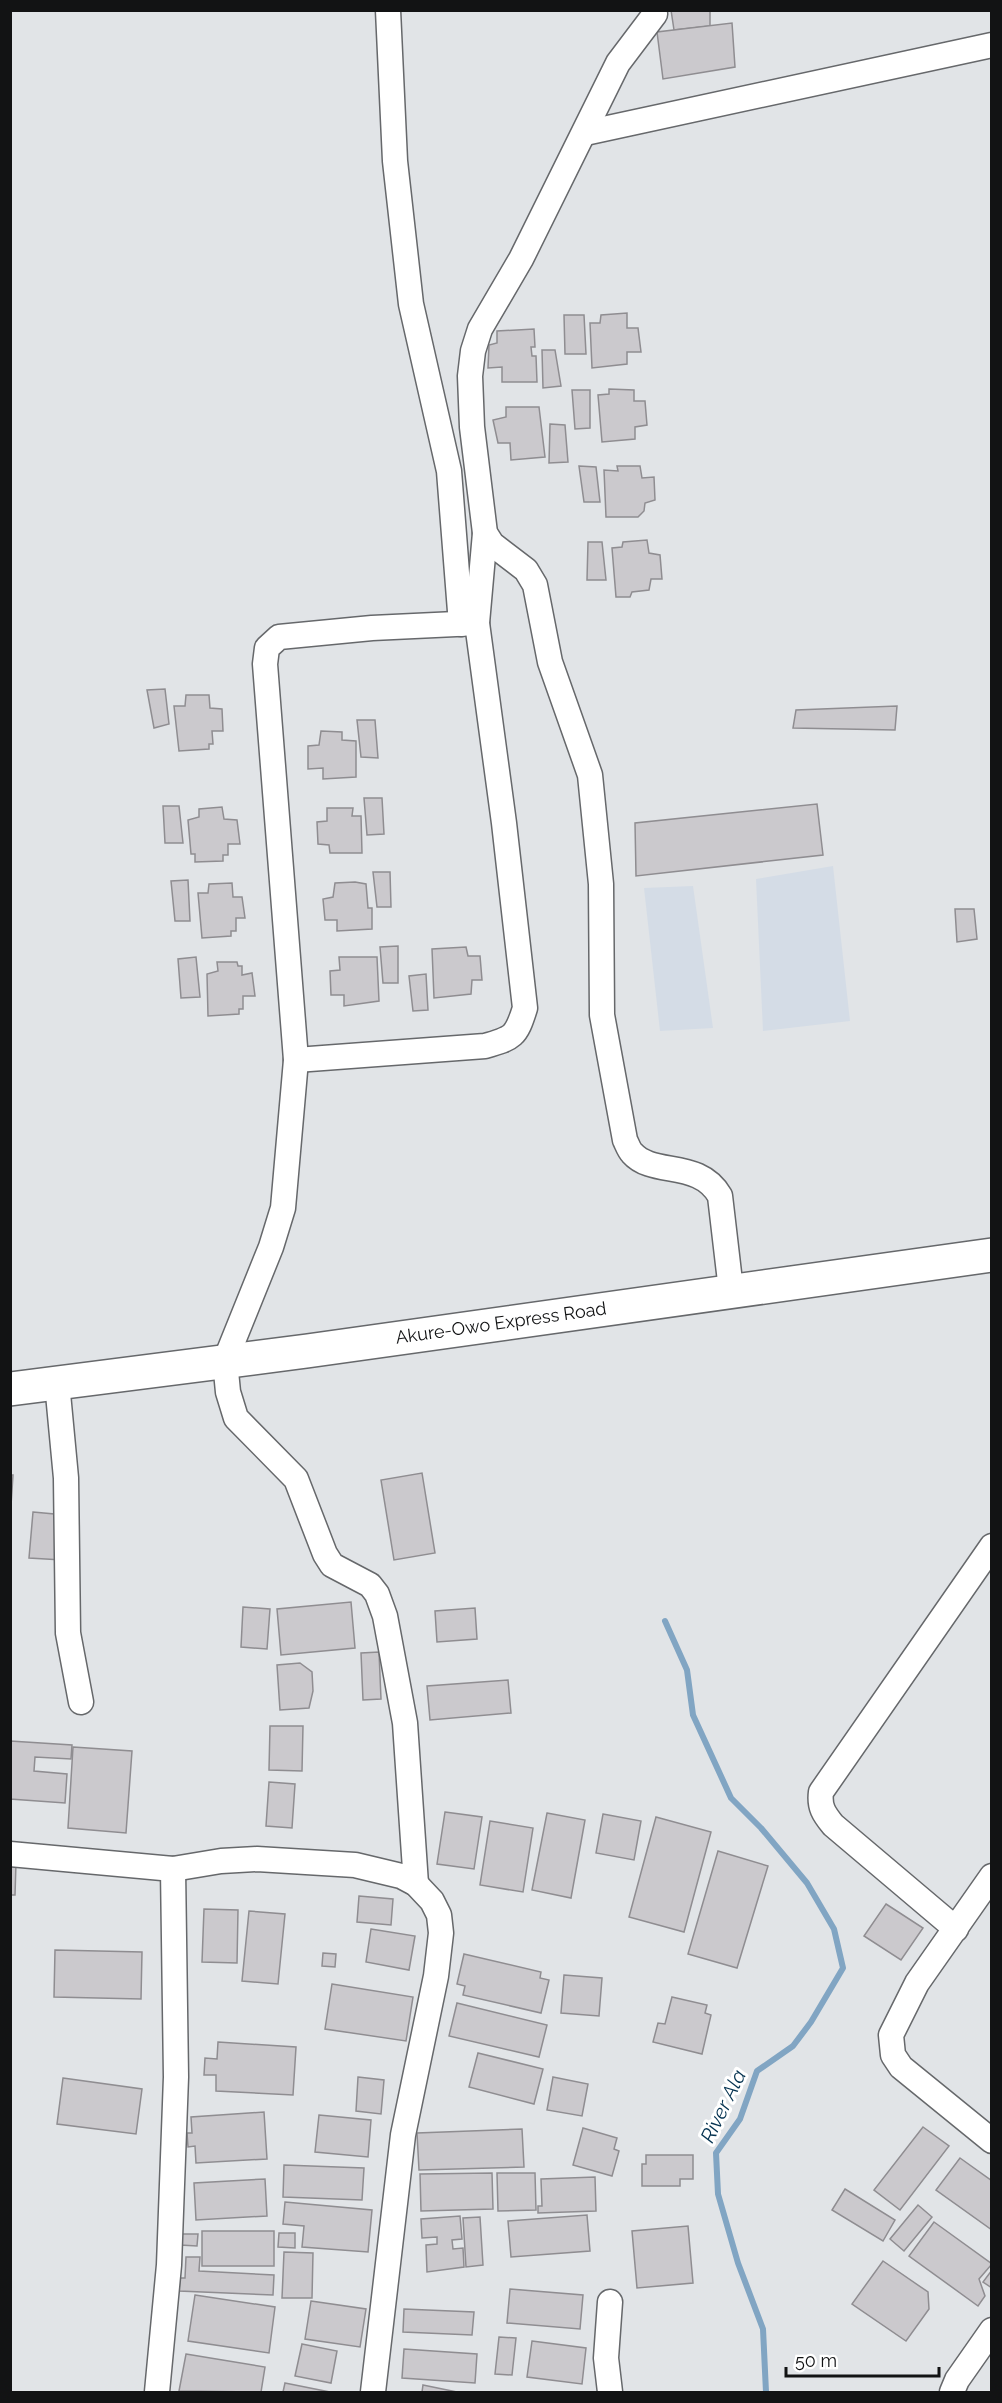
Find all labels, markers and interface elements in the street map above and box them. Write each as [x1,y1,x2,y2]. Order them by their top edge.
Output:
street label: Akure-Owo Express Road [394,1297,608,1348]
water label: River Ala [695,2066,751,2146]
scale bar [786,2340,939,2378]
text: 50 m [795,2350,837,2371]

